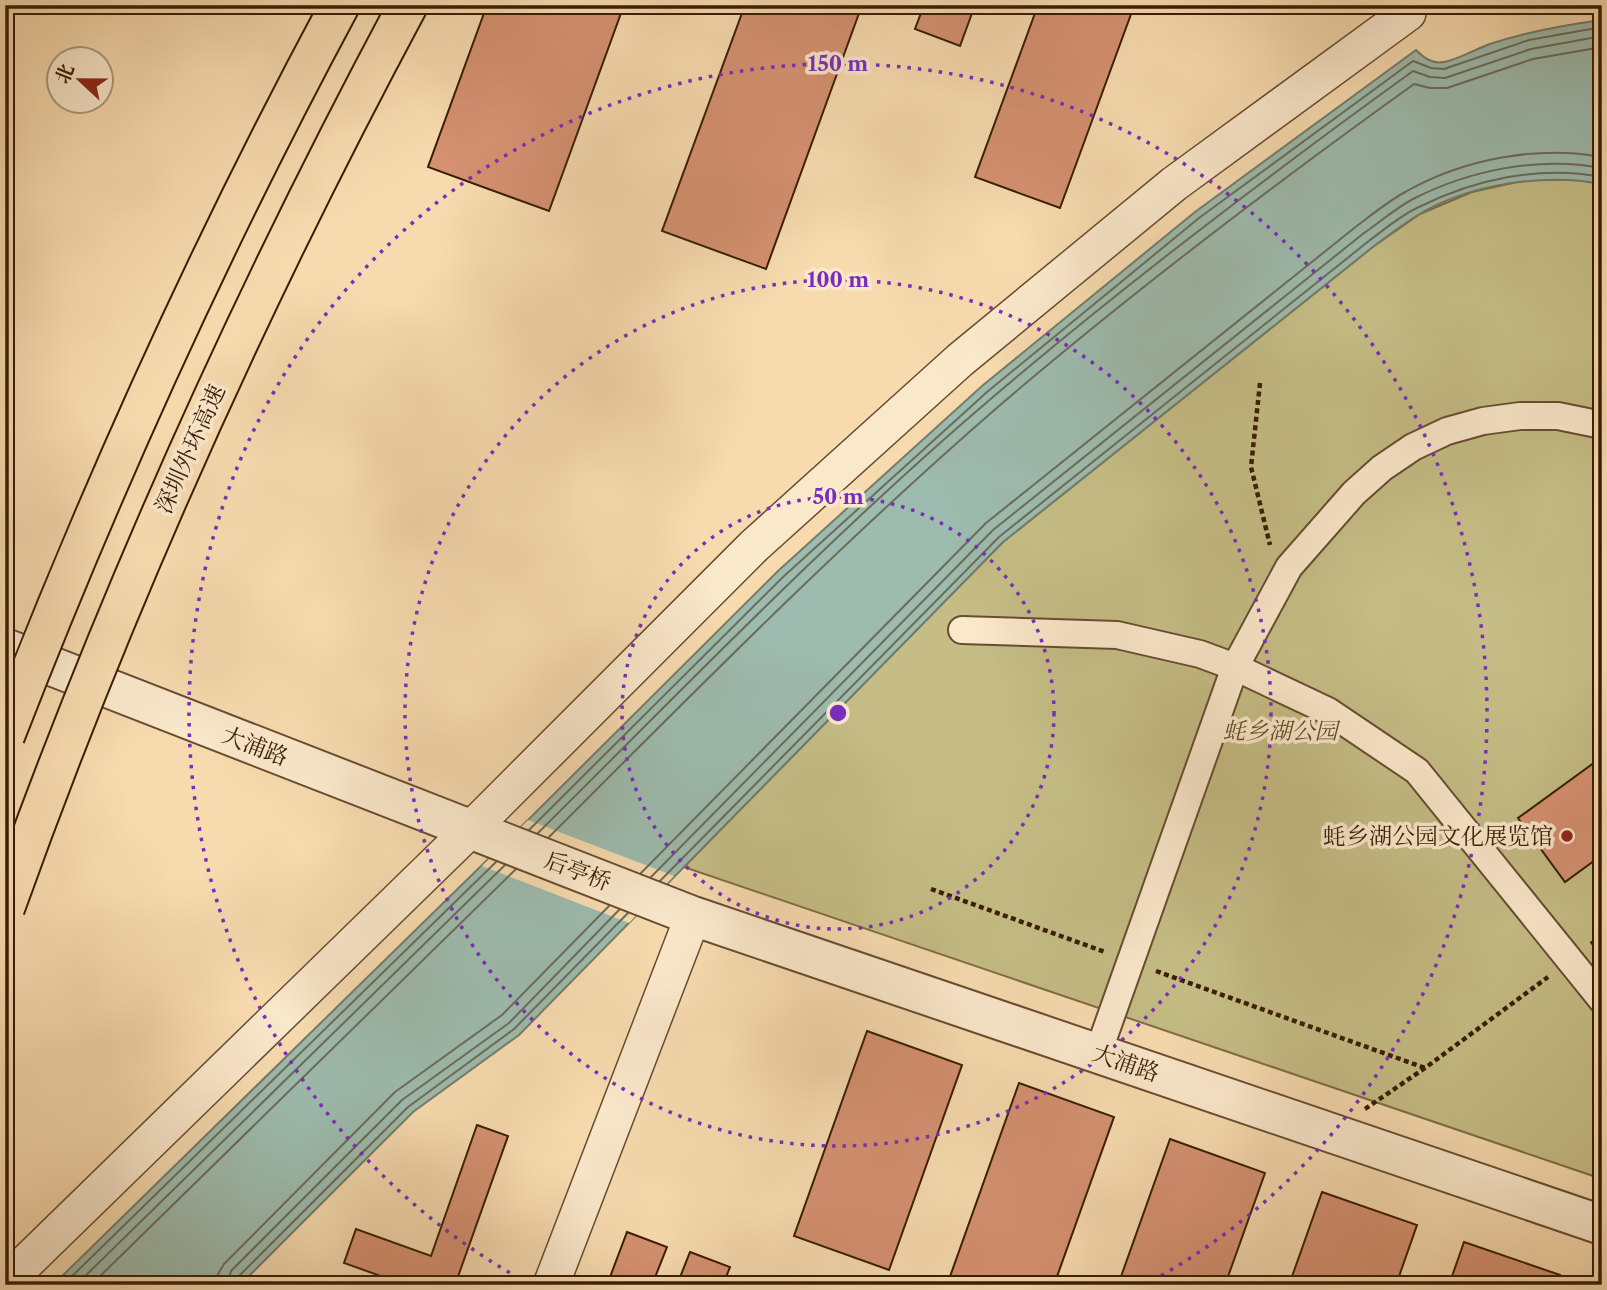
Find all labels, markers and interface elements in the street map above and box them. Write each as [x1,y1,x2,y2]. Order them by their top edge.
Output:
north arrow [46,46,116,116]
text: 150 m [808,51,868,76]
text: 北 [50,61,79,87]
text: 100 m [807,267,869,292]
street label: 深圳外环高速 [149,380,231,518]
text: 50 m [812,484,864,509]
centre of rings [826,701,850,725]
park label: 蚝乡湖公园 [1223,717,1342,745]
street label: 大浦路 [218,721,292,771]
place label: 蚝乡湖公园文化展览馆 [1323,822,1553,850]
marker: 蚝乡湖公园文化展览馆 [1559,828,1575,844]
street label: 后亭桥 [541,846,615,896]
street label: 大浦路 [1089,1039,1163,1087]

